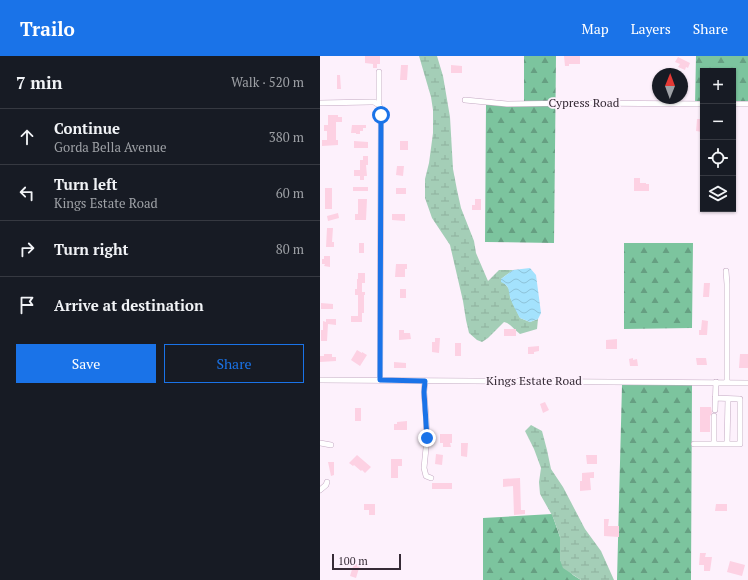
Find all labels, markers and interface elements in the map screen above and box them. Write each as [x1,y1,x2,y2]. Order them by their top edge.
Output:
text: Trailo [20,16,75,41]
text: Map [582,19,609,38]
text: Layers [631,19,671,38]
text: Share [693,19,728,38]
north arrow [652,68,688,104]
map controls [700,68,736,212]
button: + [700,68,736,104]
text: 7 min [16,71,63,94]
text: Walk · 520 m [231,73,304,91]
street label: Cypress Road [549,95,620,110]
button: − [700,104,736,140]
route start [372,106,390,124]
text: Continue [54,118,120,138]
icon: ahead [16,126,38,148]
text: 380 m [269,128,304,146]
text: Gorda Bella Avenue [54,138,166,156]
button: locate [700,140,736,176]
text: Turn left [54,174,118,194]
button: layers [700,176,736,212]
icon: left [16,182,38,204]
text: 60 m [276,184,304,202]
text: Kings Estate Road [54,194,158,212]
icon: right [16,238,38,260]
text: Turn right [54,239,129,259]
text: 80 m [276,240,304,258]
icon: arrive [16,294,38,316]
text: Arrive at destination [54,295,204,315]
button: Save [16,344,156,383]
button: Share [164,344,304,383]
street label: Kings Estate Road [486,373,582,388]
route end [418,429,436,447]
scale bar [332,552,401,571]
text: 100 m [338,554,368,568]

